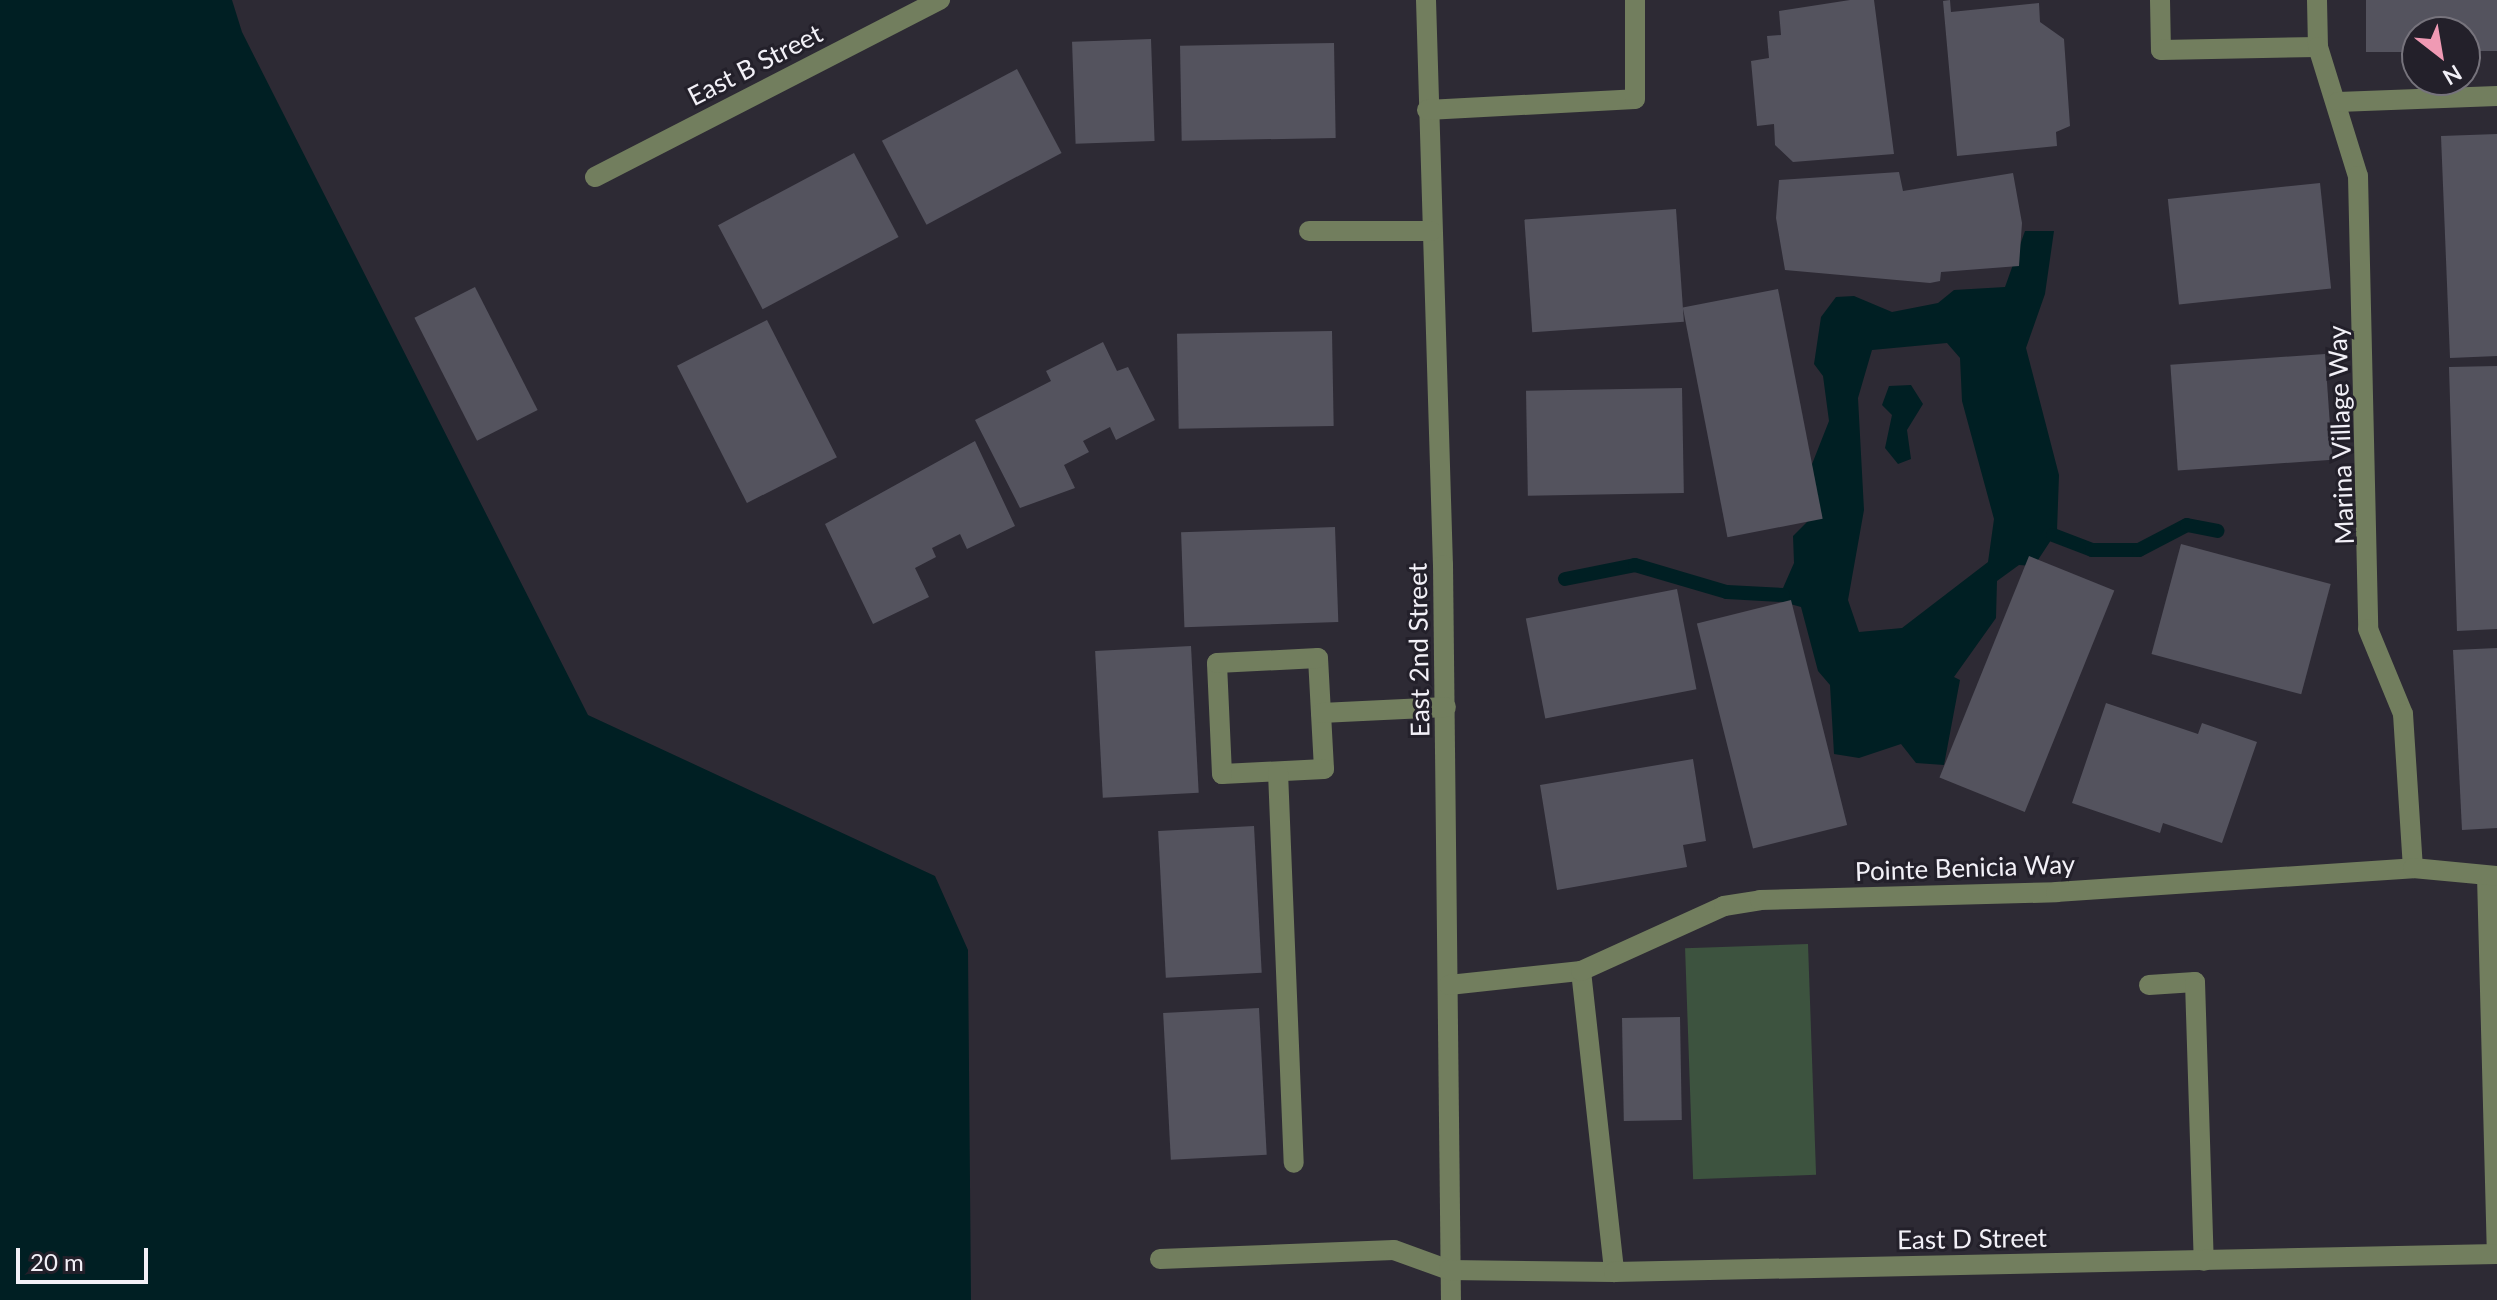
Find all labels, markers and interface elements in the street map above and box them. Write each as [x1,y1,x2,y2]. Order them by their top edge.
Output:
north arrow [2401,16,2481,96]
street label: East B Street [682,18,828,112]
text: N [2438,59,2467,91]
street label: Marina Village Way [2322,324,2360,546]
street label: East 2nd Street [1402,563,1436,737]
street label: Pointe Benicia Way [1854,849,2076,887]
street label: East D Street [1897,1222,2047,1256]
scale bar [20,1232,152,1282]
text: 20 m [30,1247,84,1276]

